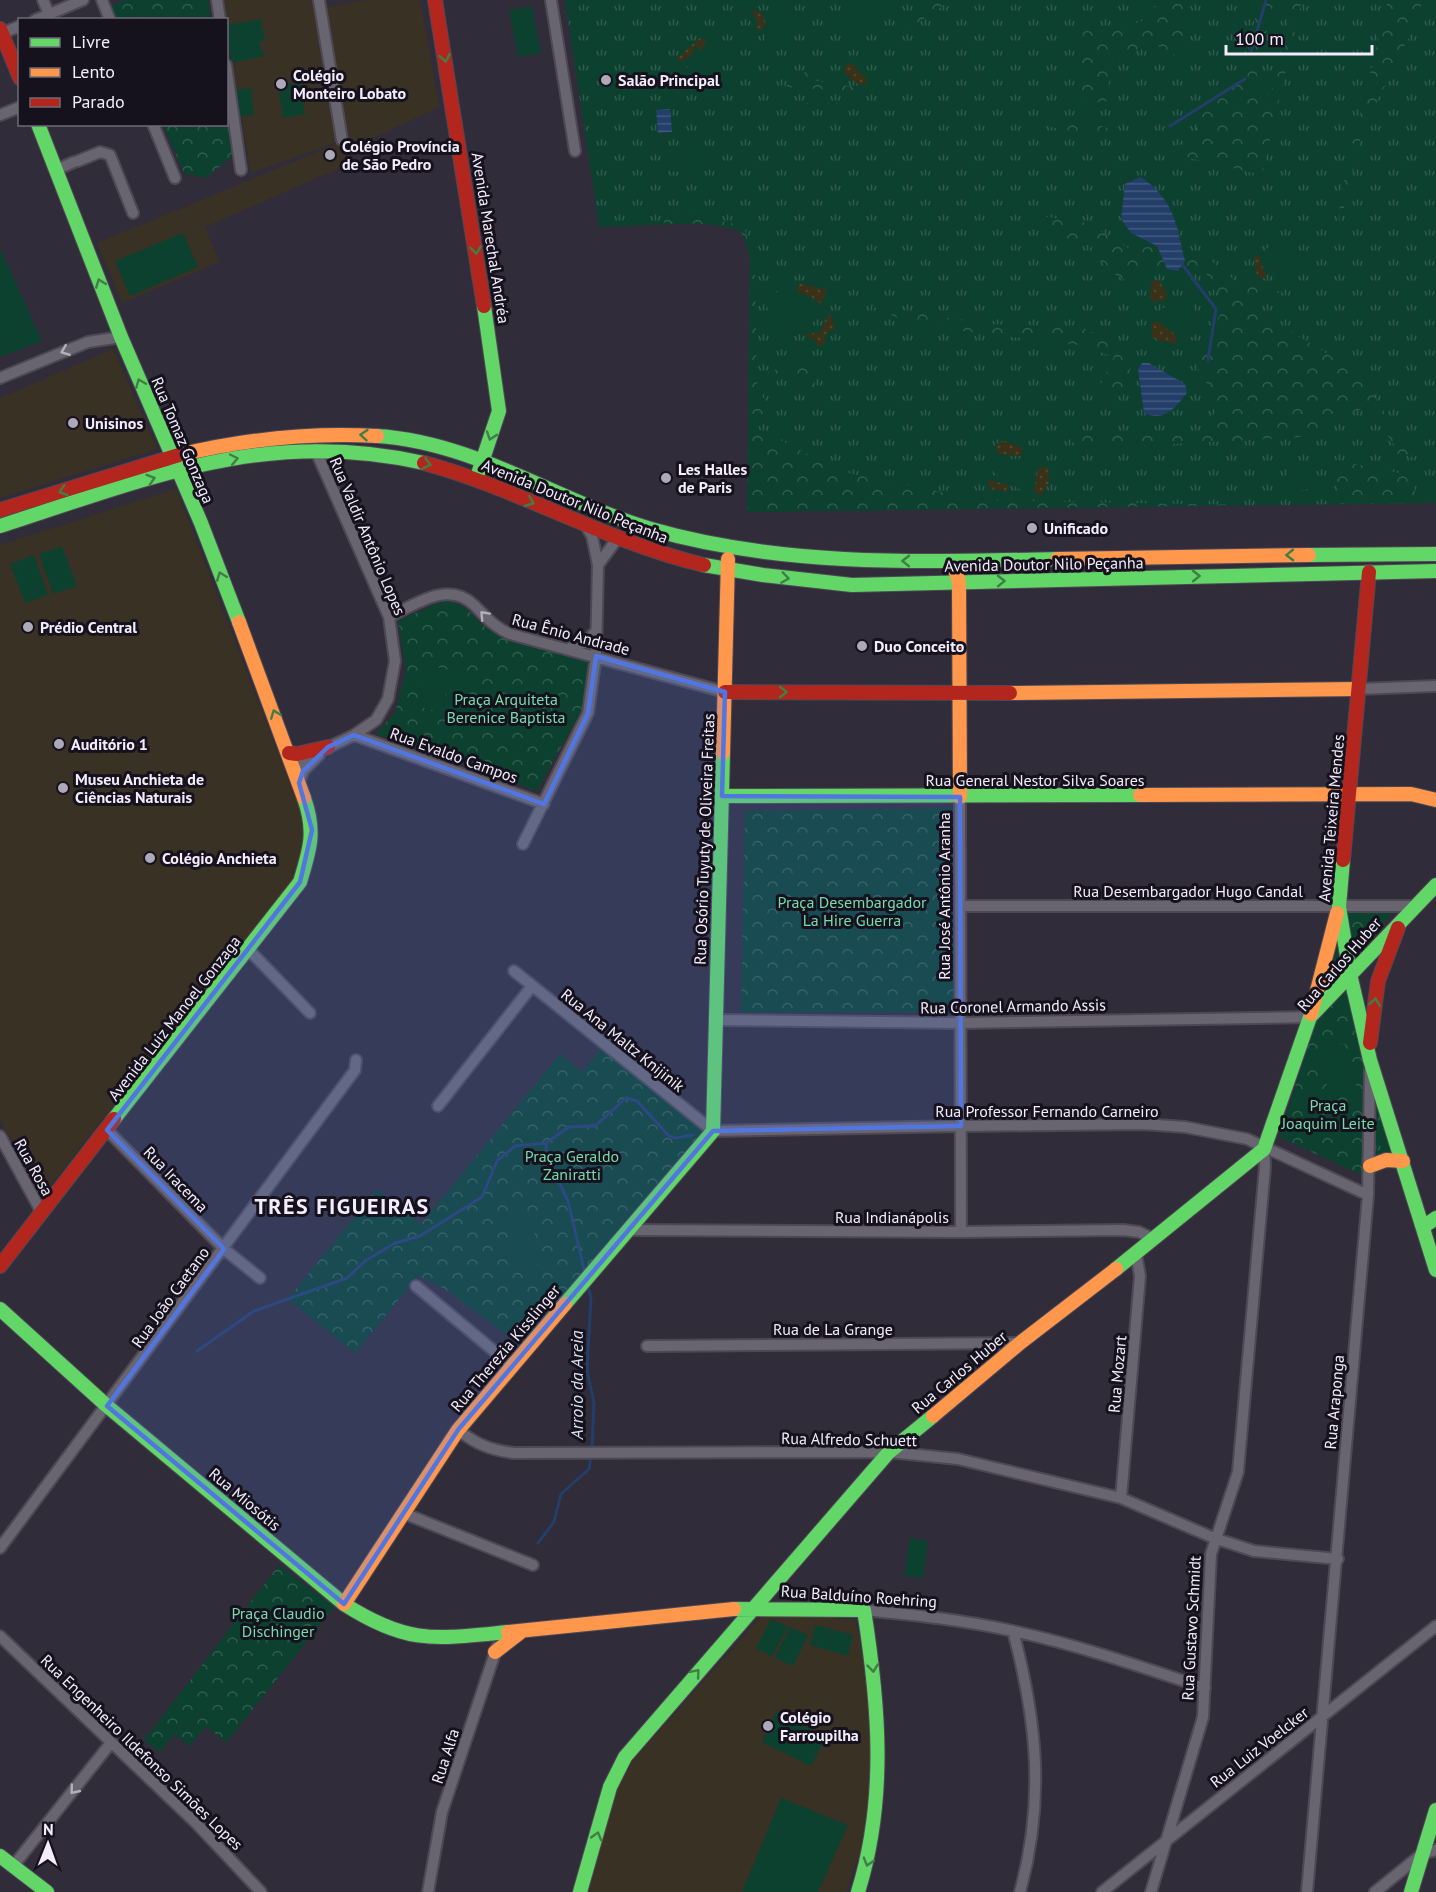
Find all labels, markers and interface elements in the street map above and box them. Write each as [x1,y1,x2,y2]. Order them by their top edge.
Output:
legend [18,18,228,126]
scale bar [1226,18,1372,56]
text: 100 m [1235,27,1284,50]
text: Livre [72,30,110,53]
one-way arrow [438,53,450,62]
text: Lento [72,60,115,83]
place label: Colégio Monteiro Lobato [293,65,407,103]
place label: Salão Principal [618,70,720,90]
marker: Salão Principal [599,73,613,87]
marker: Colégio Monteiro Lobato [274,77,288,91]
text: Parado [72,90,125,113]
place label: Colégio Província de São Pedro [342,136,460,174]
marker: Colégio Província de São Pedro [323,148,337,162]
street label: Avenida Marechal Andréa [468,151,514,325]
one-way arrow [469,245,481,255]
one-way arrow [95,278,107,289]
one-way arrow [60,344,71,357]
street label: Rua Tomaz Gonzaga [147,374,219,506]
one-way arrow [135,379,147,390]
place label: Unisinos [85,413,143,433]
marker: Unisinos [66,416,80,430]
one-way arrow [359,428,368,441]
one-way arrow [485,431,498,441]
one-way arrow [229,453,239,466]
street label: Rua Valdir Antônio Lopes [326,454,411,618]
street label: Avenida Doutor Nilo Peçanha [479,454,671,548]
one-way arrow [422,456,432,469]
place label: Les Halles de Paris [678,459,747,497]
marker: Les Halles de Paris [659,471,673,485]
one-way arrow [145,474,156,486]
one-way arrow [58,484,69,496]
one-way arrow [524,495,535,507]
place label: Unificado [1044,518,1108,538]
marker: Unificado [1025,521,1039,535]
one-way arrow [1286,549,1295,561]
street label: Avenida Doutor Nilo Peçanha [944,552,1144,576]
one-way arrow [902,555,911,567]
one-way arrow [1191,570,1200,583]
one-way arrow [216,571,228,582]
one-way arrow [780,572,790,584]
one-way arrow [996,575,1005,588]
street label: Rua Ênio Andrade [510,609,632,659]
one-way arrow [480,611,491,622]
place label: Prédio Central [40,617,137,637]
marker: Prédio Central [21,620,35,634]
place label: Duo Conceito [874,636,965,656]
marker: Duo Conceito [855,639,869,653]
one-way arrow [779,686,788,698]
park label: Praça Arquiteta Berenice Baptista [446,689,566,727]
one-way arrow [269,709,282,720]
street label: Rua Osório Tuyuty de Oliveira Freitas [690,713,718,965]
street label: Rua Evaldo Campos [387,723,521,787]
street label: Avenida Teixeira Mendes [1314,733,1348,903]
place label: Auditório 1 [71,734,148,754]
marker: Auditório 1 [52,737,66,751]
place label: Museu Anchieta de Ciências Naturais [75,769,204,807]
street label: Rua General Nestor Silva Soares [925,770,1145,790]
marker: Museu Anchieta de Ciências Naturais [56,781,70,795]
street label: Rua José Antônio Aranha [934,812,954,980]
place label: Colégio Anchieta [162,848,277,868]
marker: Colégio Anchieta [143,851,157,865]
street label: Rua Desembargador Hugo Candal [1073,881,1303,901]
park label: Praça Desembargador La Hire Guerra [778,892,927,930]
street label: Rua Carlos Huber [1293,912,1386,1015]
street label: Avenida Luiz Manoel Gonzaga [103,932,245,1104]
street label: Rua Ana Maltz Knijinik [557,984,689,1096]
street label: Rua Coronel Armando Assis [920,994,1106,1018]
one-way arrow [1368,998,1380,1007]
park label: Praça Joaquim Leite [1280,1095,1375,1133]
street label: Rua Professor Fernando Carneiro [935,1101,1159,1121]
street label: Rua Rosa [10,1135,58,1199]
street label: Rua Iracema [140,1142,212,1216]
park label: Praça Geraldo Zaniratti [525,1146,619,1184]
district label: TRÊS FIGUEIRAS [254,1192,430,1220]
street label: Rua Indianápolis [835,1207,949,1227]
street label: Rua João Caetano [127,1243,213,1351]
street label: Rua Therezia Kisslinger [446,1280,564,1416]
street label: Rua de La Grange [773,1319,893,1339]
street label: Rua Carlos Huber [907,1326,1011,1418]
water label: Arroio da Areia [565,1330,588,1440]
street label: Rua Mozart [1104,1334,1130,1414]
street label: Rua Araponga [1320,1354,1348,1450]
street label: Rua Alfredo Schuett [781,1428,918,1450]
street label: Rua Miosótis [205,1463,285,1535]
street label: Rua Gustavo Schmidt [1177,1555,1205,1701]
street label: Rua Balduíno Roehring [780,1581,938,1611]
park label: Praça Claudio Dischinger [231,1603,325,1641]
street label: Rua Engenheiro Ildefonso Simões Lopes [37,1650,247,1854]
one-way arrow [866,1663,879,1672]
one-way arrow [689,1669,700,1680]
street label: Rua Luiz Voelcker [1206,1702,1313,1792]
place label: Colégio Farroupilha [780,1707,859,1745]
marker: Colégio Farroupilha [761,1719,775,1733]
street label: Rua Alfa [427,1726,463,1786]
one-way arrow [70,1783,81,1794]
north arrow [18,1814,78,1874]
text: N [43,1819,54,1839]
one-way arrow [590,1831,602,1842]
one-way arrow [862,1856,875,1867]

